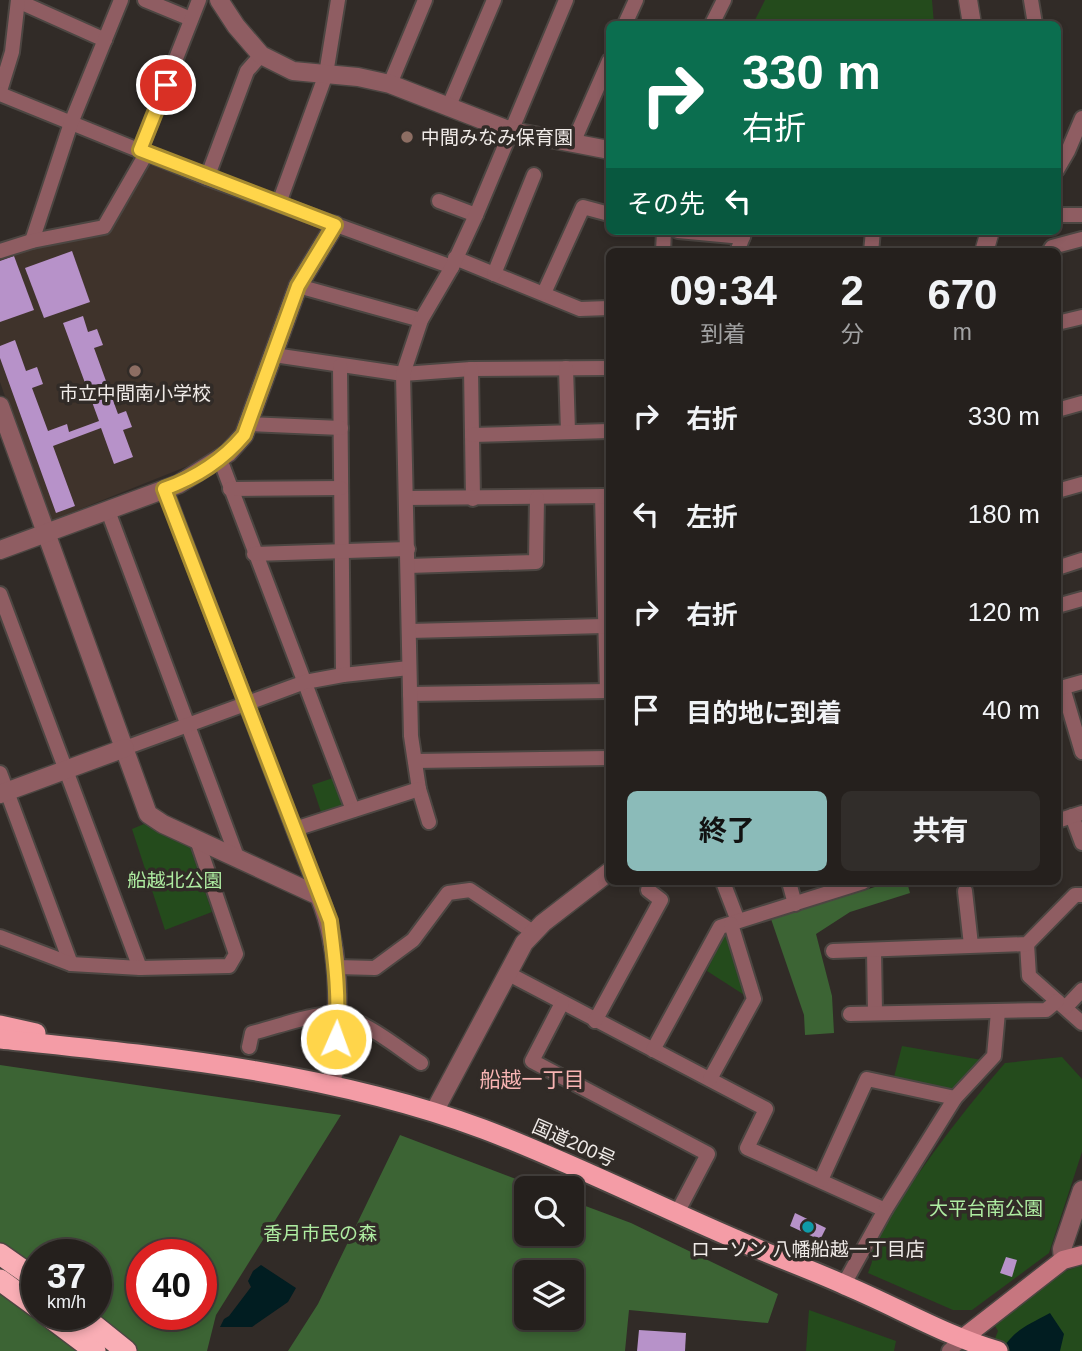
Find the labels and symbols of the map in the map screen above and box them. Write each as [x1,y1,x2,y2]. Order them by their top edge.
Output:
pin [136,55,196,115]
place label: 中間みなみ保育園 [421,127,573,148]
marker: 中間みなみ保育園 [399,129,415,145]
marker: 市立中間南小学校 [127,363,143,379]
place label: 市立中間南小学校 [59,383,211,404]
park label: 船越北公園 [127,870,223,891]
position arrow [299,1002,373,1076]
district label: 船越一丁目 [480,1068,585,1091]
street label: 国道200号 [529,1115,619,1171]
park label: 大平台南公園 [929,1198,1043,1219]
marker: ローソン 八幡船越一丁目店 [800,1219,816,1235]
park label: 香月市民の森 [263,1223,377,1244]
speed limit sign: 40 [126,1239,217,1330]
place label: ローソン 八幡船越一丁目店 [691,1239,925,1260]

